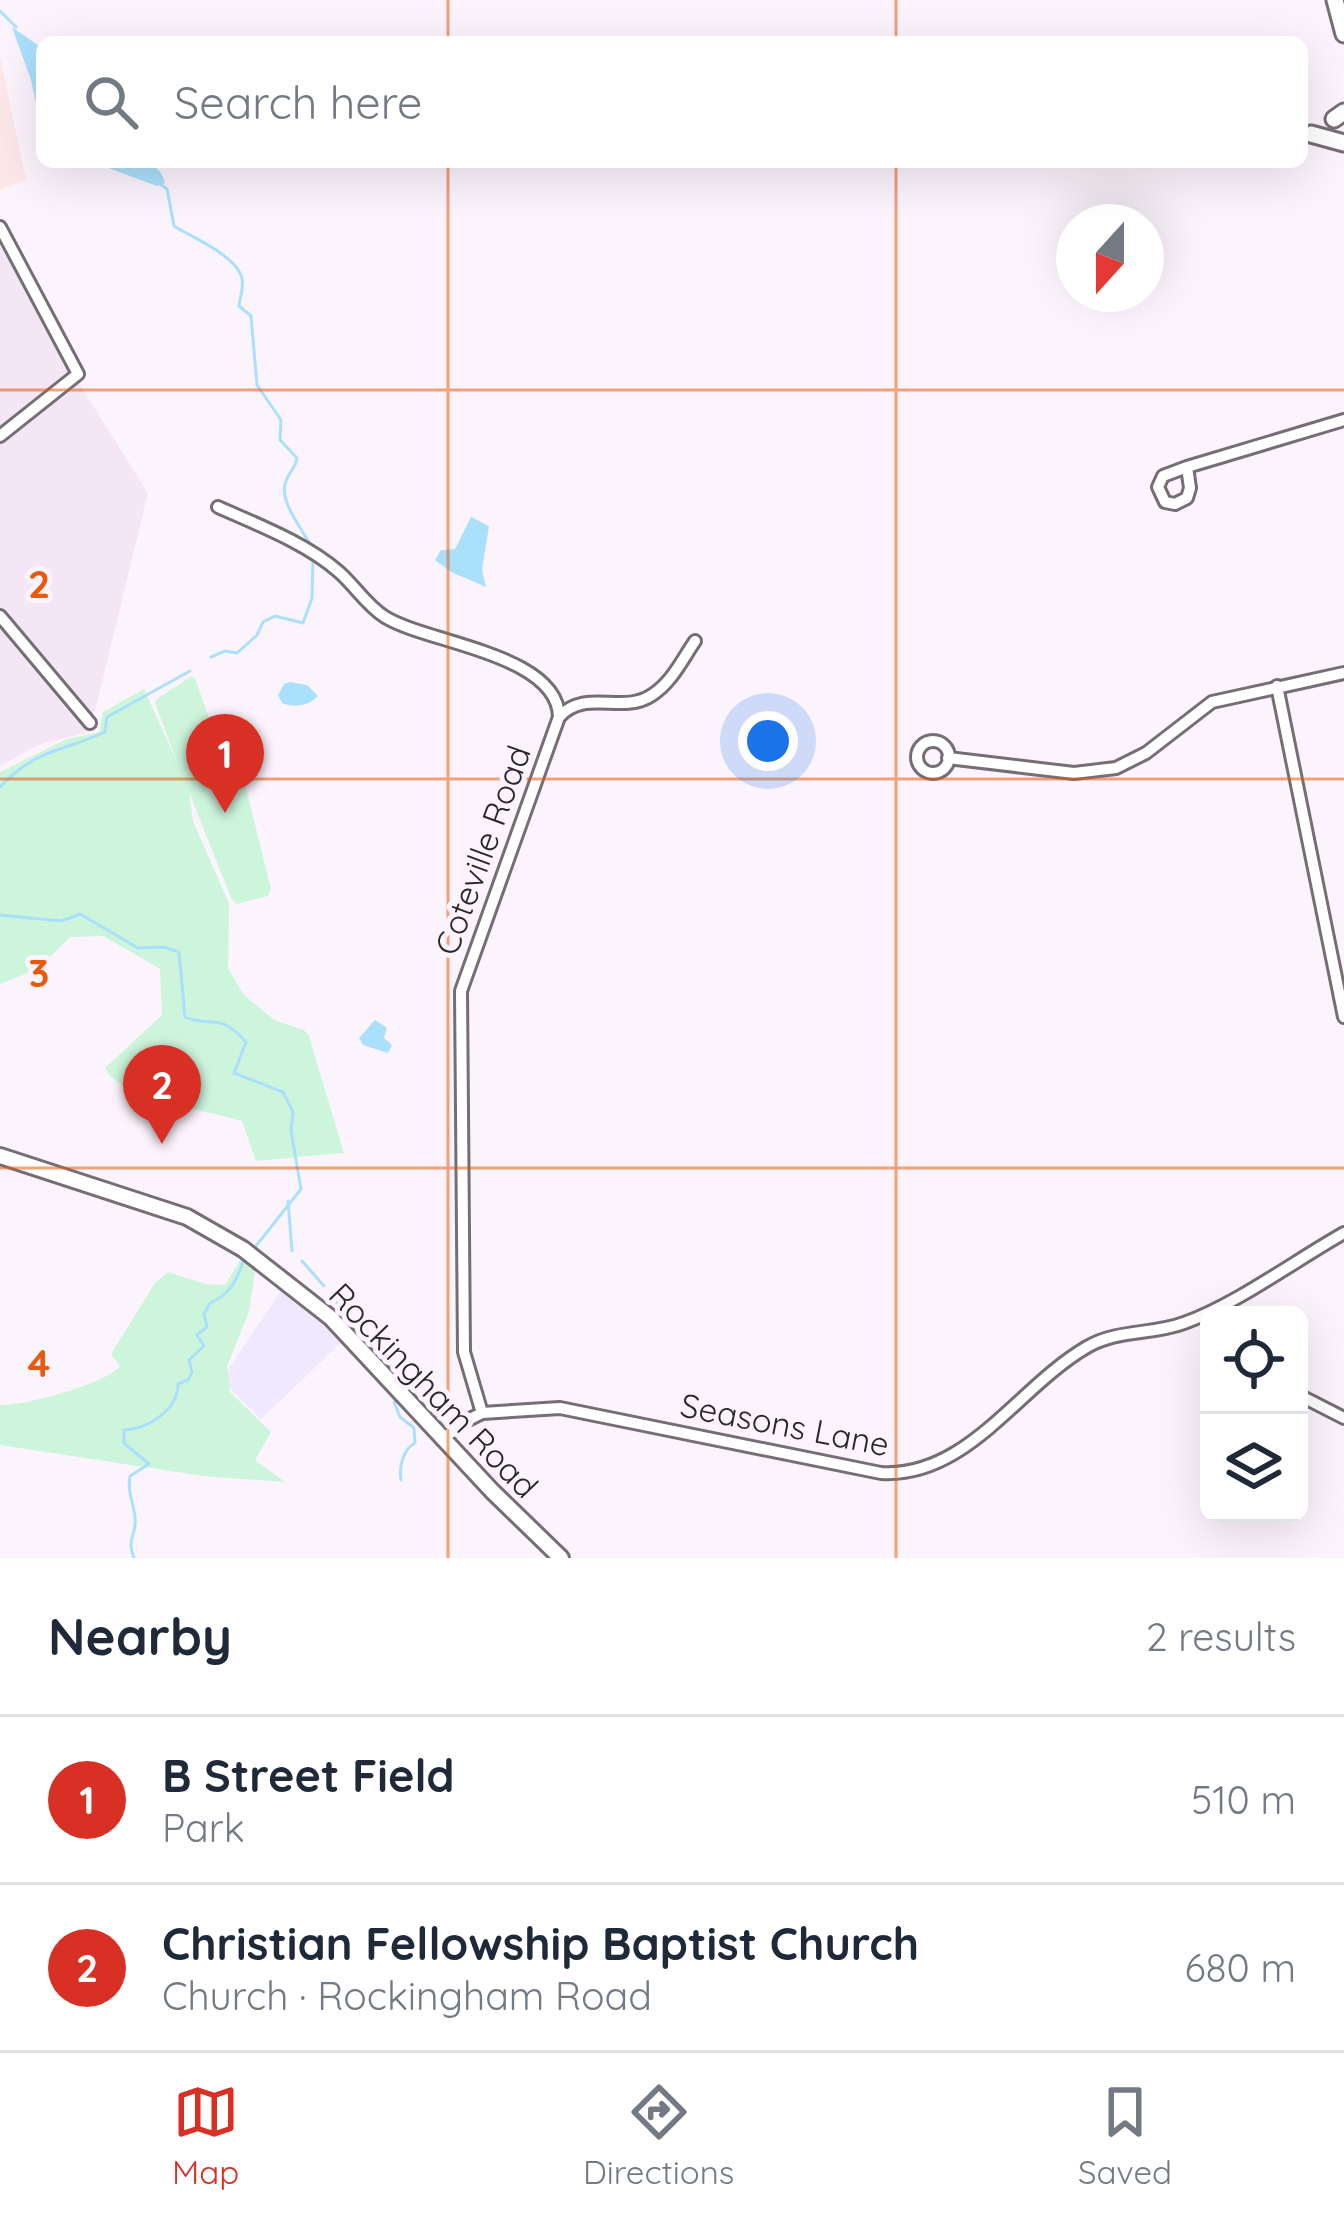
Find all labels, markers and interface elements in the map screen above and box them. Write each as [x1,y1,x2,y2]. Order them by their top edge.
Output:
search box [36,36,1308,168]
icon: search [78,69,144,135]
text: Search here [174,74,422,130]
north arrow [1056,204,1164,312]
text: 2 [28,559,50,608]
your location [738,711,798,771]
pin: 1 [186,714,264,813]
street label: Coteville Road [425,740,539,960]
text: 3 [29,948,49,997]
pin: 2 [123,1045,201,1144]
street label: Rockingham Road [321,1274,547,1506]
map controls [1200,1306,1308,1522]
button: locate [1200,1306,1308,1414]
text: 4 [28,1338,50,1387]
street label: Seasons Lane [677,1384,893,1464]
button: layers [1200,1414,1308,1522]
text: Nearby [48,1604,232,1668]
text: 2 results [1146,1612,1296,1661]
text: B Street Field [162,1747,454,1803]
text: 1 [79,1775,95,1824]
text: 510 m [1191,1775,1296,1824]
text: Park [162,1803,245,1852]
text: Christian Fellowship Baptist Church [162,1915,919,1971]
text: 2 [76,1943,98,1992]
text: 680 m [1185,1943,1296,1992]
text: Church · Rockingham Road [162,1971,652,2020]
tab: Map [172,2079,239,2192]
tab: Directions [583,2079,734,2192]
tab: Saved [1078,2079,1172,2192]

